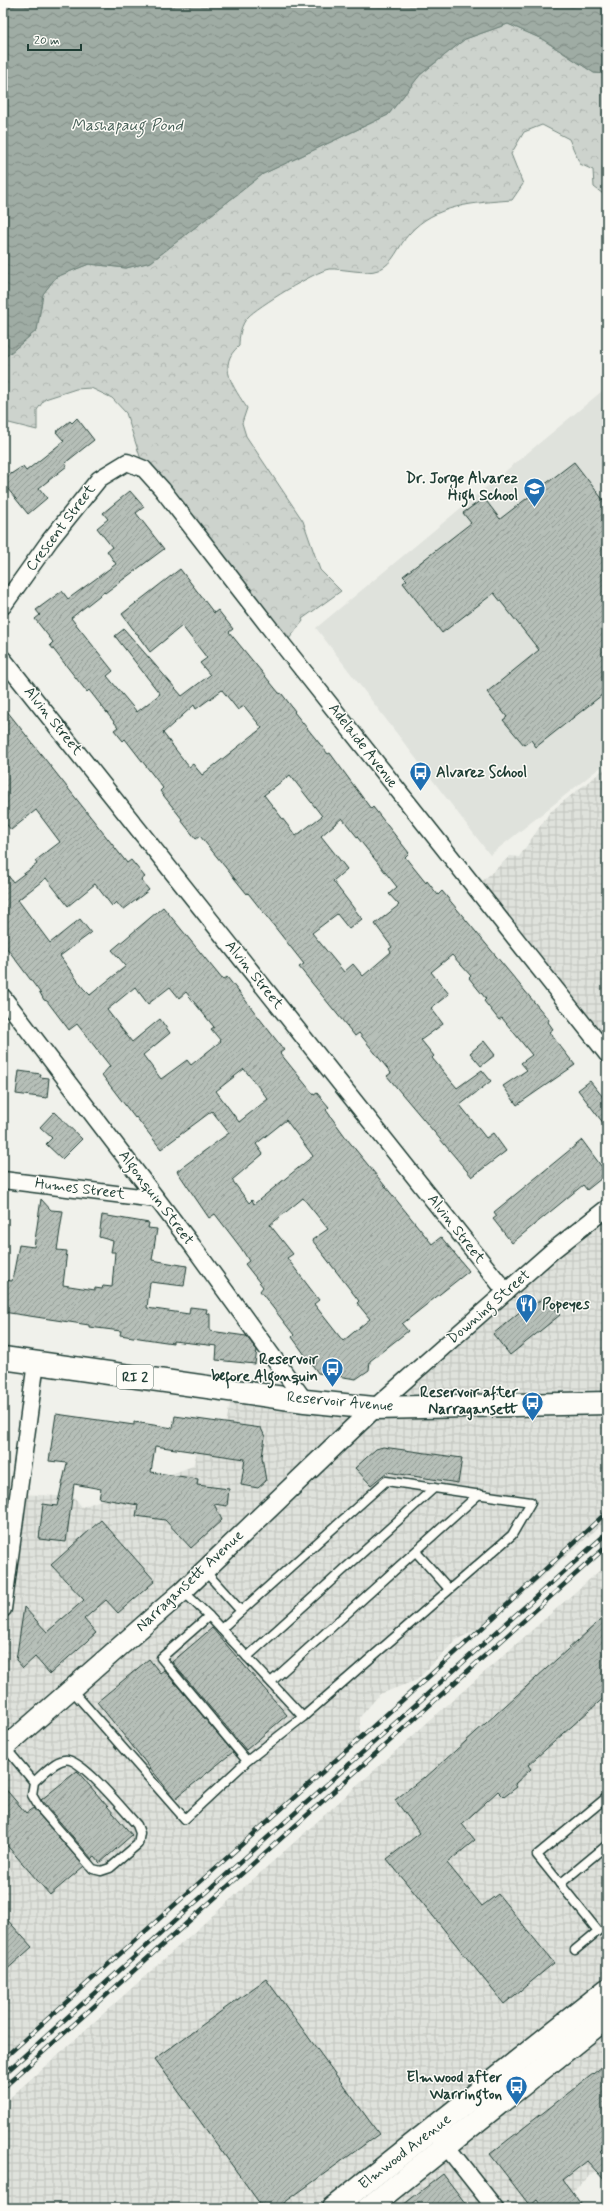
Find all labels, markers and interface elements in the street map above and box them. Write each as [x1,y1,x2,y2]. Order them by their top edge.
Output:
scale bar [28,26,81,52]
text: 20 m [34,33,60,49]
water label: Mashapaug Pond [71,115,184,138]
place label: Dr. Jorge Alvarez High School [406,469,519,508]
school or university icon: Dr. Jorge Alvarez High School [521,475,547,508]
street label: Crescent Street [22,480,101,576]
street label: Alvin Street [19,682,87,760]
street label: Adelaide Avenue [324,699,402,793]
bus stop icon: Alvarez School [408,760,434,793]
place label: Alvarez School [436,763,527,783]
street label: Alvin Street [220,936,288,1014]
street label: Algonquin Street [113,1146,198,1250]
street label: Humes Street [34,1174,126,1204]
street label: Alvin Street [423,1190,490,1268]
street label: Downing Street [443,1265,536,1349]
restaurant icon: Popeyes [514,1292,540,1325]
place label: Popeyes [542,1295,590,1315]
place label: Reservoir before Algonquin [211,1350,319,1389]
bus stop icon: Reservoir before Algonquin [320,1356,346,1389]
road number: RI 2 [117,1365,153,1389]
place label: Reservoir after Narragansett [420,1383,519,1421]
street label: Reservoir Avenue [286,1387,394,1417]
bus stop icon: Reservoir after Narragansett [520,1389,546,1422]
street label: Narragansett Avenue [132,1526,248,1636]
place label: Elmwood after Warrington [406,2068,503,2107]
bus stop icon: Elmwood after Warrington [504,2074,530,2107]
street label: Elmwood Avenue [355,2110,455,2194]

